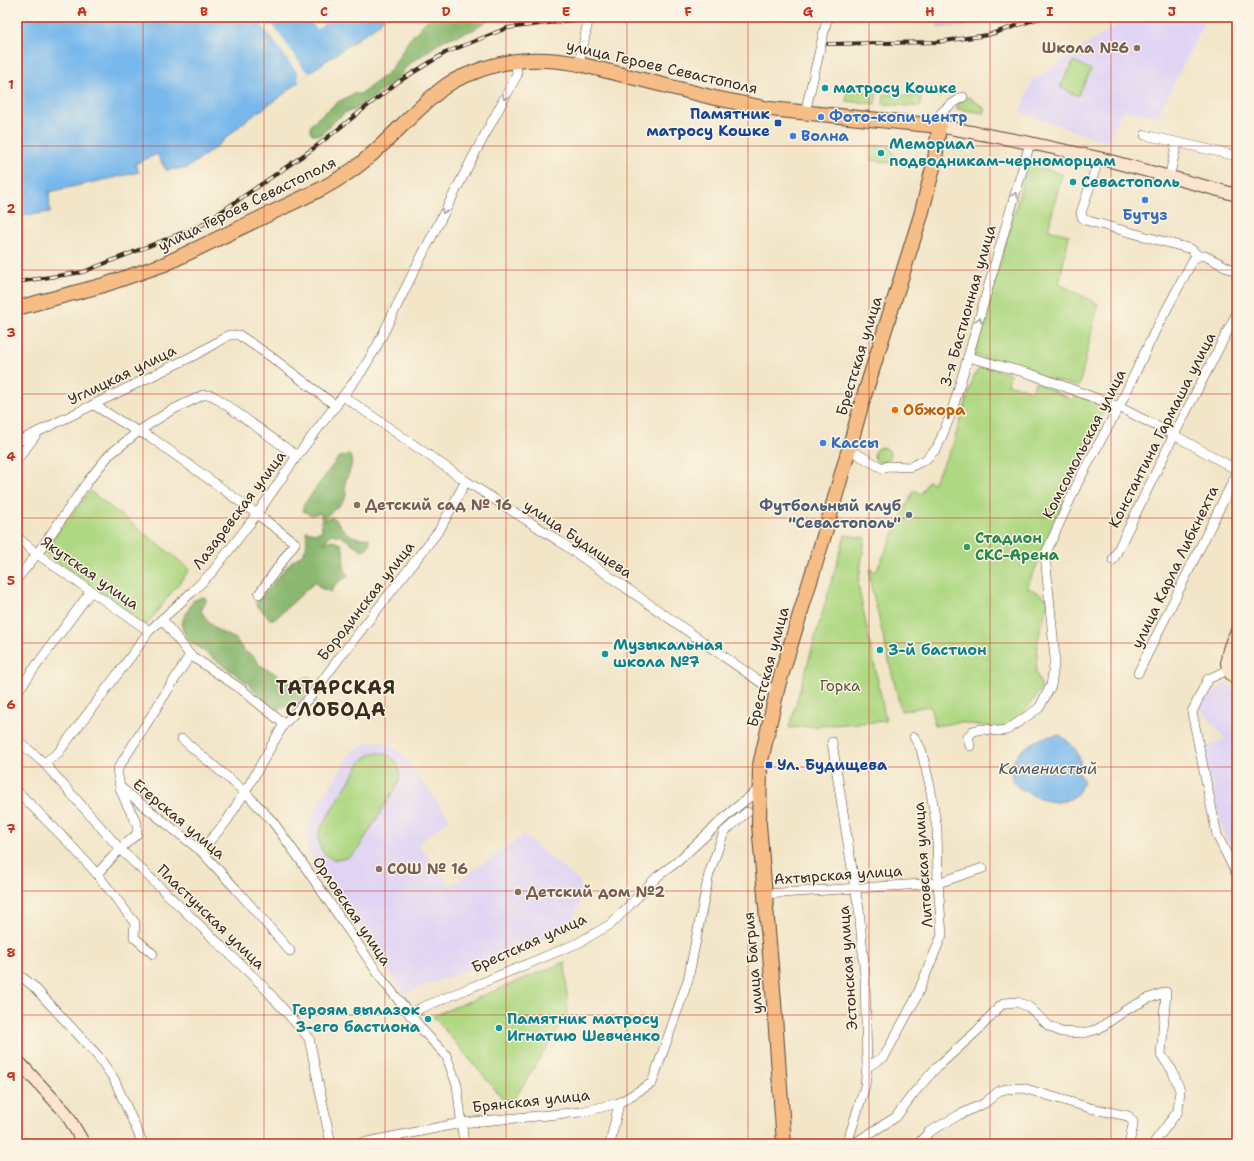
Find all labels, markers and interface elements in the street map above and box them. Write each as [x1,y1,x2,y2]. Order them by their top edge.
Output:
text: A [77,3,87,20]
text: B [200,3,208,20]
text: C [320,3,328,20]
text: D [441,3,451,20]
text: E [562,3,571,20]
text: F [684,3,692,20]
text: G [803,3,814,20]
text: H [925,3,935,20]
text: I [1046,3,1054,20]
text: J [1168,3,1176,20]
street label: улица Героев Севастополя [564,35,760,99]
place label: Школа №6 [1042,38,1129,58]
marker: Школа №6 [1132,43,1142,53]
text: 1 [8,76,14,93]
place label: матросу Кошке [833,78,957,98]
marker: матросу Кошке [820,83,830,93]
one-way arrow [502,92,510,100]
place label: Памятник матросу Кошке [646,104,771,141]
place label: Фото-копи центр [829,107,968,127]
marker: Фото-копи центр [816,112,826,122]
marker: Памятник матросу Кошке [773,118,783,128]
place label: Волна [801,126,850,146]
marker: Волна [788,131,798,141]
place label: Мемориал подводникам-черноморцам [889,134,1116,171]
marker: Мемориал подводникам-черноморцам [876,148,886,158]
street label: улица Героев Севастополя [155,152,339,256]
place label: Севастополь [1081,172,1180,192]
marker: Севастополь [1068,177,1078,187]
one-way arrow [1010,192,1019,199]
marker: Бутуз [1140,195,1150,205]
text: 2 [6,200,16,217]
place label: Бутуз [1122,205,1168,225]
one-way arrow [442,207,449,215]
street label: 3-я Бастионная улица [935,222,1001,389]
street label: Брестская улица [831,293,887,418]
one-way arrow [974,316,983,323]
text: 3 [6,324,16,341]
street label: Константина Гармаша улица [1104,328,1220,531]
street label: Углицкая улица [65,340,180,410]
street label: Комсомольская улица [1038,365,1131,522]
place label: Обжора [903,400,966,420]
marker: Обжора [890,405,900,415]
place label: Кассы [831,433,879,453]
marker: Кассы [818,438,828,448]
street label: Лазаревская улица [188,446,291,573]
text: 4 [6,448,16,465]
street label: улица Карла Либкнехта [1127,482,1223,652]
place label: Детский сад № 16 [365,495,512,515]
street label: улица Будищева [520,495,637,583]
place label: Футбольный клуб "Севастополь" [759,496,902,533]
marker: Детский сад № 16 [352,500,362,510]
marker: Футбольный клуб "Севастополь" [904,510,914,520]
place label: Стадион СКС-Арена [975,528,1060,565]
street label: Якутская улица [37,532,144,615]
street label: Бородинская улица [313,537,419,665]
marker: Стадион СКС-Арена [962,542,972,552]
text: 5 [7,572,15,589]
street label: Брестская улица [742,604,794,729]
place label: Музыкальная школа №7 [613,635,723,672]
place label: 3-й бастион [888,640,987,660]
marker: 3-й бастион [875,645,885,655]
marker: Музыкальная школа №7 [600,649,610,659]
district label: ТАТАРСКАЯ СЛОБОДА [276,675,396,722]
park label: Горка [820,676,861,696]
text: 6 [6,696,16,713]
place label: Ул. Будищева [777,755,888,775]
water label: Каменистый [999,758,1097,779]
marker: Ул. Будищева [764,760,774,770]
street label: Егерская улица [129,774,230,864]
street label: Литовская улица [909,801,937,929]
text: 7 [6,820,16,837]
street label: Орловская улица [308,853,396,970]
place label: СОШ № 16 [387,859,468,879]
street label: Пластунская улица [153,860,270,974]
street label: Ахтырская улица [773,860,904,889]
marker: СОШ № 16 [374,864,384,874]
place label: Детский дом №2 [526,882,665,902]
marker: Детский дом №2 [513,887,523,897]
street label: Эстонская улица [834,904,862,1031]
street label: Брестская улица [468,908,590,977]
street label: улица Багрия [739,911,767,1015]
text: 8 [6,944,16,961]
place label: Героям вылазок 3-его бастиона [292,1000,421,1037]
place label: Памятник матросу Игнатию Шевченко [507,1009,661,1046]
marker: Героям вылазок 3-его бастиона [423,1014,433,1024]
marker: Памятник матросу Игнатию Шевченко [494,1023,504,1033]
text: 9 [6,1068,16,1085]
street label: Брянская улица [471,1085,591,1117]

